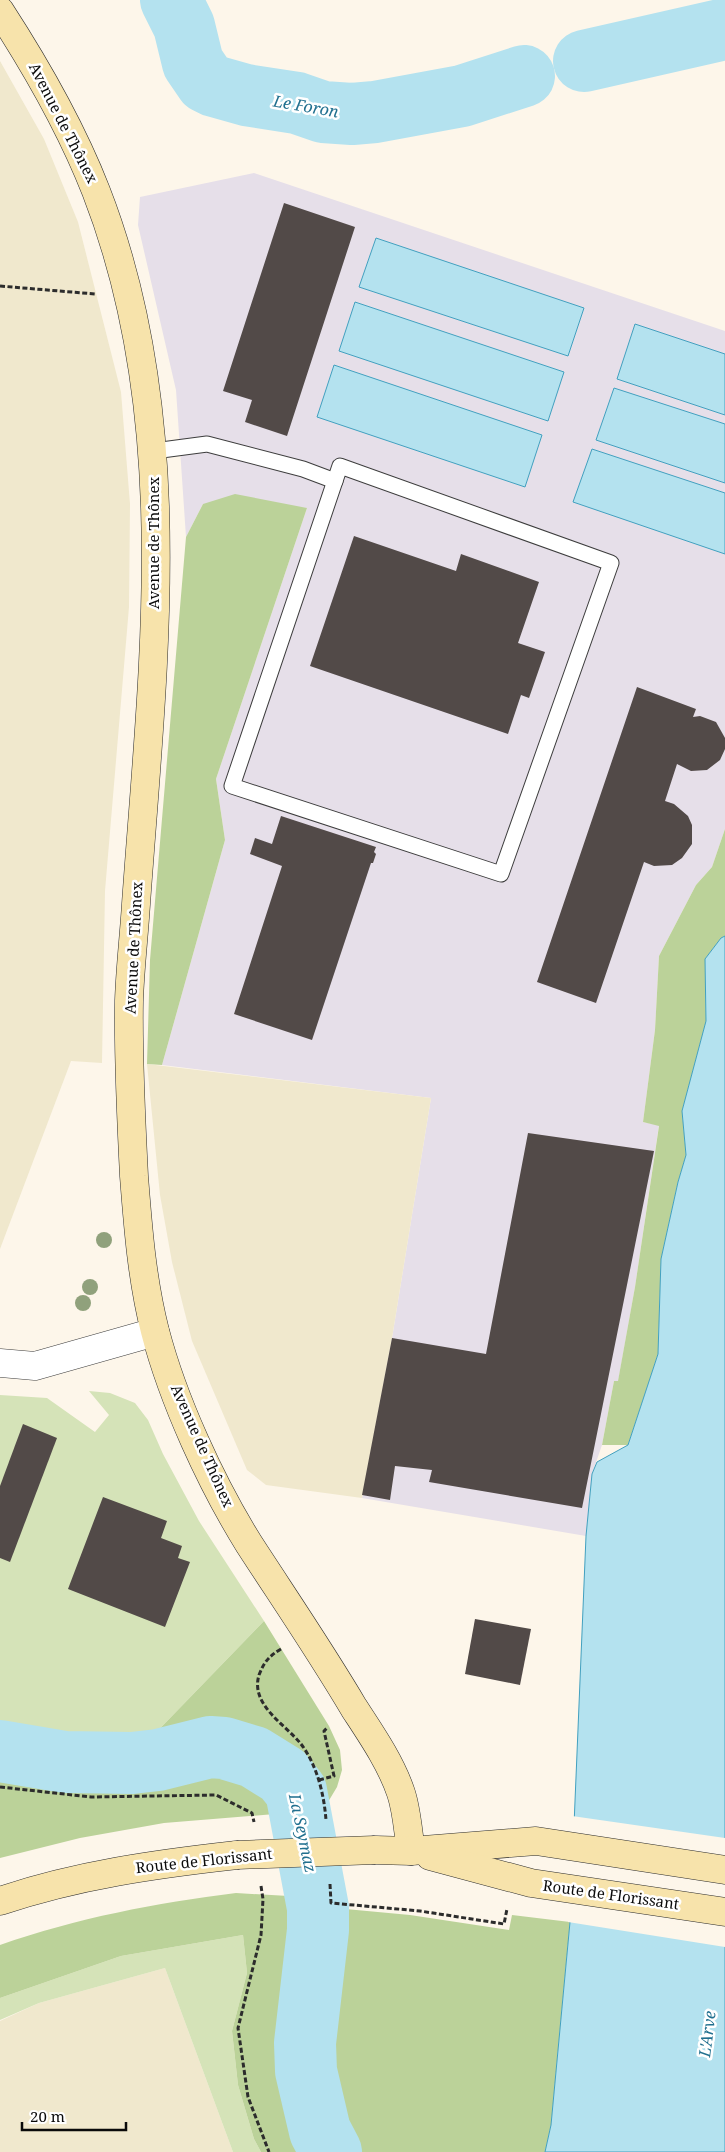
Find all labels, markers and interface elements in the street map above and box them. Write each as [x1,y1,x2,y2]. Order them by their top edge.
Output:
street label: Avenue de Thônex [25,59,103,186]
water label: Le Foron [271,89,341,123]
street label: Avenue de Thônex [143,476,163,609]
street label: Avenue de Thônex [120,881,146,1015]
street label: Avenue de Thônex [167,1381,239,1510]
water label: La Seymaz [284,1791,322,1875]
street label: Route de Florissant [135,1843,273,1877]
street label: Route de Florissant [542,1875,681,1913]
water label: L'Arve [693,2009,721,2059]
scale bar [22,2100,126,2132]
text: 20 m [30,2106,65,2126]

